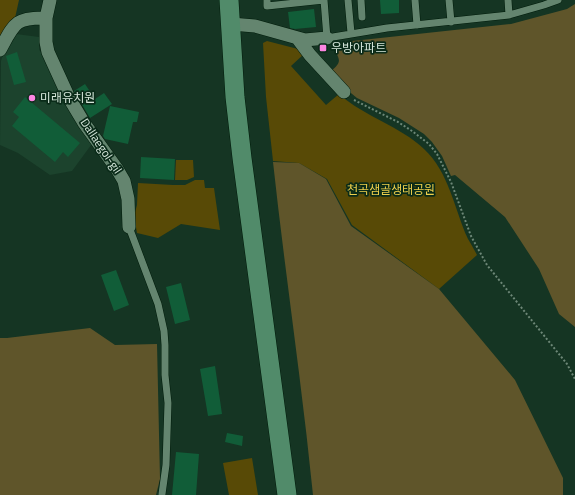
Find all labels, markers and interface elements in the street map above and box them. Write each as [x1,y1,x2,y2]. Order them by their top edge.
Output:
place label: 우방아파트 [331,38,386,57]
marker: 우방아파트 [318,43,328,53]
place label: 미래유치원 [40,88,95,107]
marker: 미래유치원 [27,93,37,103]
street label: Dallaegol-gil [76,114,127,177]
park label: 천곡샘골생태공원 [347,180,435,199]

